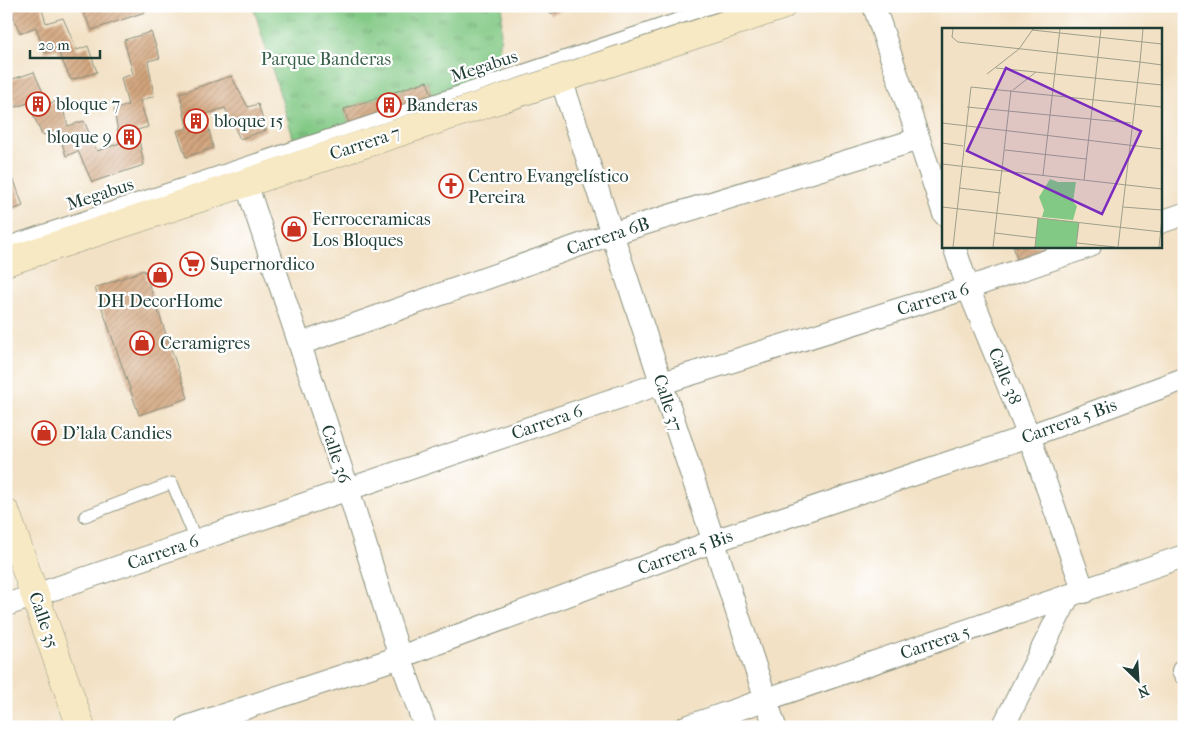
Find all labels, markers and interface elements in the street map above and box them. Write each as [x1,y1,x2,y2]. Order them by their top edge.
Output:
scale bar [30,28,100,60]
inset map [942,28,1162,248]
text: 20 m [38,36,70,54]
street label: Megabus [448,46,521,87]
park label: Parque Banderas [261,49,392,70]
building icon: bloque 7 [25,91,51,117]
building icon: Banderas [376,92,402,118]
place label: bloque 7 [55,94,120,115]
place label: Banderas [406,95,478,116]
building icon: bloque 15 [183,108,209,134]
place label: bloque 15 [213,111,284,132]
street label: Carrera 7 [327,122,403,165]
building icon: bloque 9 [116,124,142,150]
place label: bloque 9 [46,127,112,148]
place label: Centro Evangelístico Pereira [468,166,629,208]
church icon: Centro Evangelístico Pereira [438,173,464,199]
street label: Megabus [64,174,137,215]
place label: Ferroceramicas Los Bloques [312,209,431,251]
street label: Carrera 6B [564,213,652,260]
shop icon: Ferroceramicas Los Bloques [281,216,307,242]
supermarket icon: Supernordico [179,251,205,277]
place label: Supernordico [210,254,315,275]
shop icon: DH DecorHome [147,262,173,288]
street label: Carrera 6 [895,279,972,320]
place label: DH DecorHome [97,291,223,312]
shop icon: Ceramigres [129,330,155,356]
place label: Ceramigres [160,333,250,354]
street label: Calle 38 [984,345,1025,408]
street label: Calle 37 [648,372,687,435]
street label: Carrera 5 Bis [1019,394,1120,448]
street label: Carrera 6 [509,400,586,444]
shop icon: D'lala Candies [31,420,57,446]
street label: Calle 36 [316,422,355,486]
place label: D'lala Candies [62,423,172,444]
street label: Carrera 5 Bis [635,525,736,579]
street label: Carrera 6 [125,530,202,574]
street label: Calle 35 [24,589,63,651]
street label: Carrera 5 [898,621,973,664]
north arrow [1112,656,1162,706]
text: N [1135,681,1152,701]

